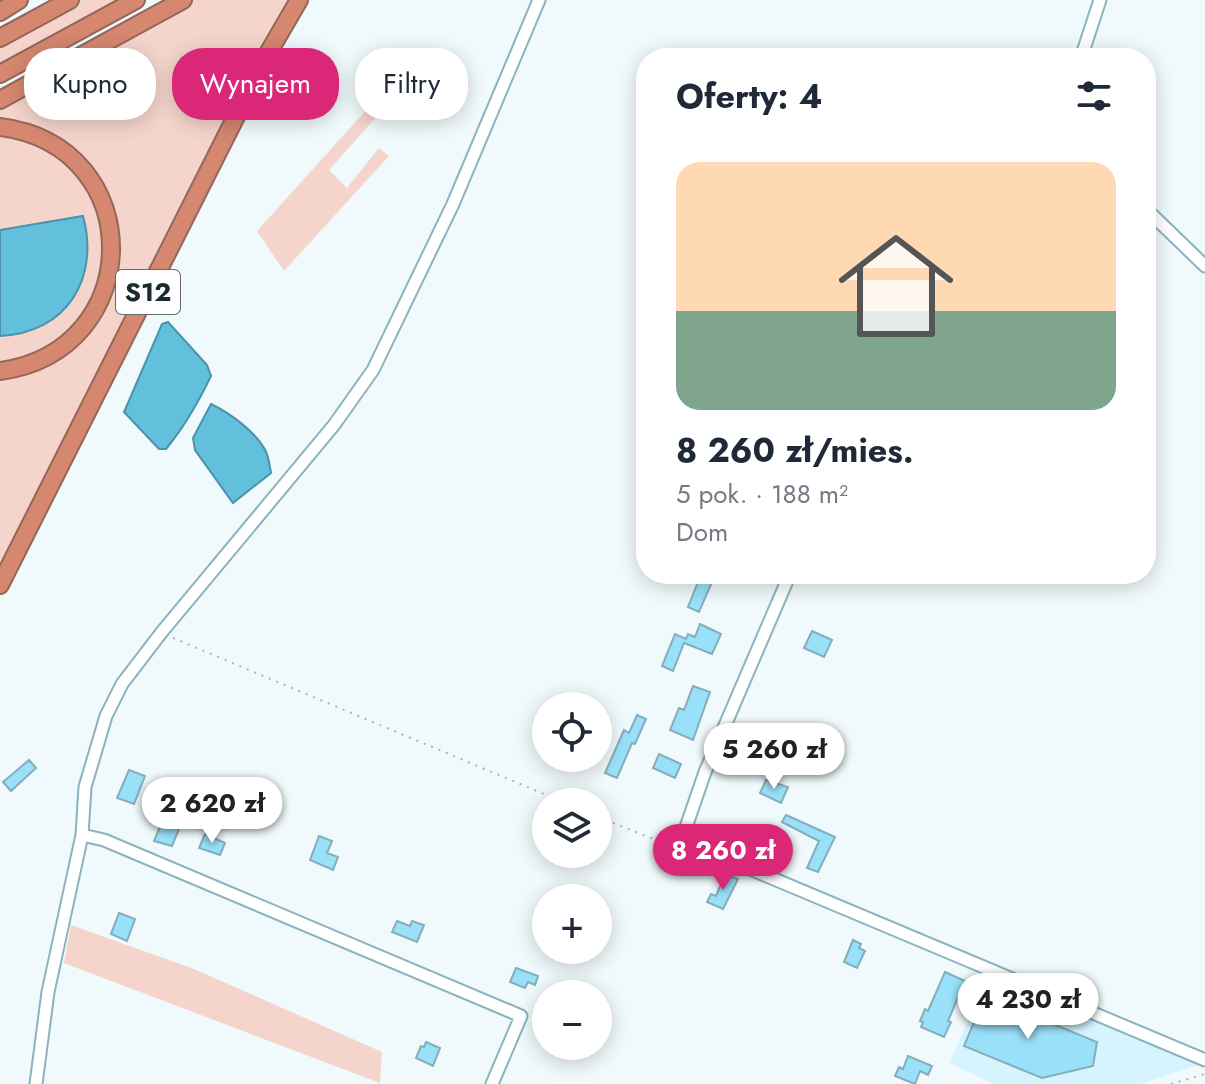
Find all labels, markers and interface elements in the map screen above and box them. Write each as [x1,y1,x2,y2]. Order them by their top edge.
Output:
chip: Kupno [24,48,156,120]
chip: Wynajem [172,48,339,120]
chip: Filtry [355,48,468,120]
text: Oferty: 4 [676,72,822,121]
icon: filters [1072,74,1116,118]
icon: home [824,214,968,358]
road number: S12 [116,270,180,314]
text: 8 260 zł/mies. [676,426,914,475]
text: 5 pok. · 188 m² [676,475,848,513]
text: Dom [676,513,728,551]
map controls [532,692,612,1060]
button: locate [532,692,612,772]
pin: 5 260 zł [691,723,857,791]
text: 5 260 zł [722,730,826,768]
pin: 2 620 zł [129,777,295,845]
text: 2 620 zł [160,784,264,822]
button: layers [532,788,612,868]
pin: 8 260 zł [640,824,806,892]
text: 8 260 zł [671,831,775,869]
button: + [532,884,612,964]
pin: 4 230 zł [945,973,1111,1041]
button: − [532,980,612,1060]
text: 4 230 zł [976,980,1080,1018]

